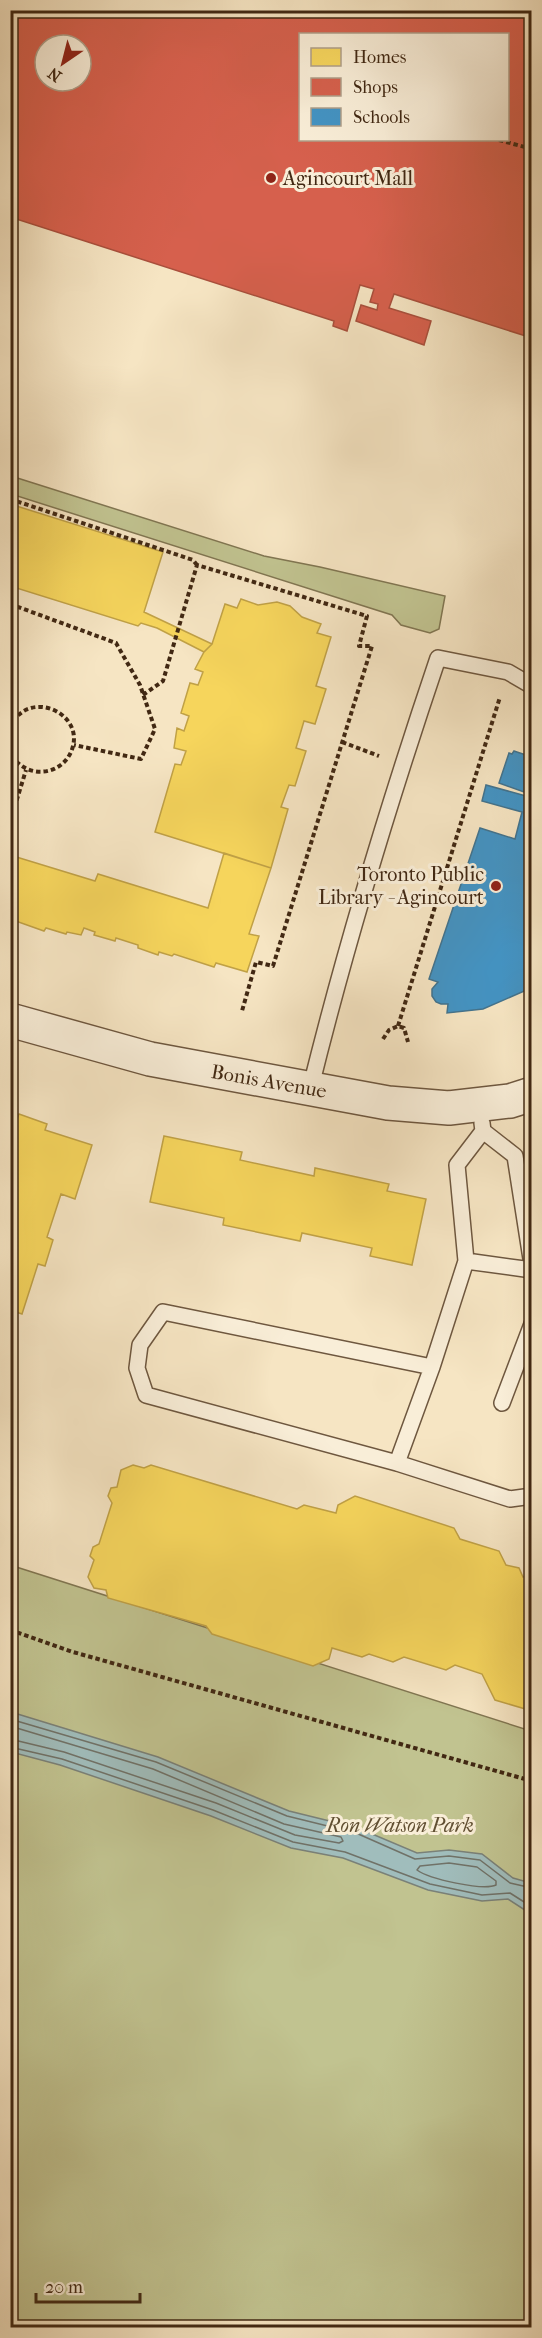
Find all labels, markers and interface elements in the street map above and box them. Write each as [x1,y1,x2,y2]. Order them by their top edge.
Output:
north arrow [33,33,93,93]
legend [299,33,509,141]
text: Homes [353,47,407,68]
text: N [44,63,65,86]
text: Shops [353,77,398,98]
text: Schools [353,107,410,128]
place label: Agincourt Mall [282,167,413,190]
marker: Agincourt Mall [264,171,278,185]
place label: Toronto Public Library - Agincourt [318,863,484,909]
marker: Toronto Public Library - Agincourt [489,879,503,893]
street label: Bonis Avenue [209,1060,329,1103]
park label: Ron Watson Park [324,1814,474,1837]
scale bar [36,2266,140,2304]
text: 20 m [45,2277,83,2298]

